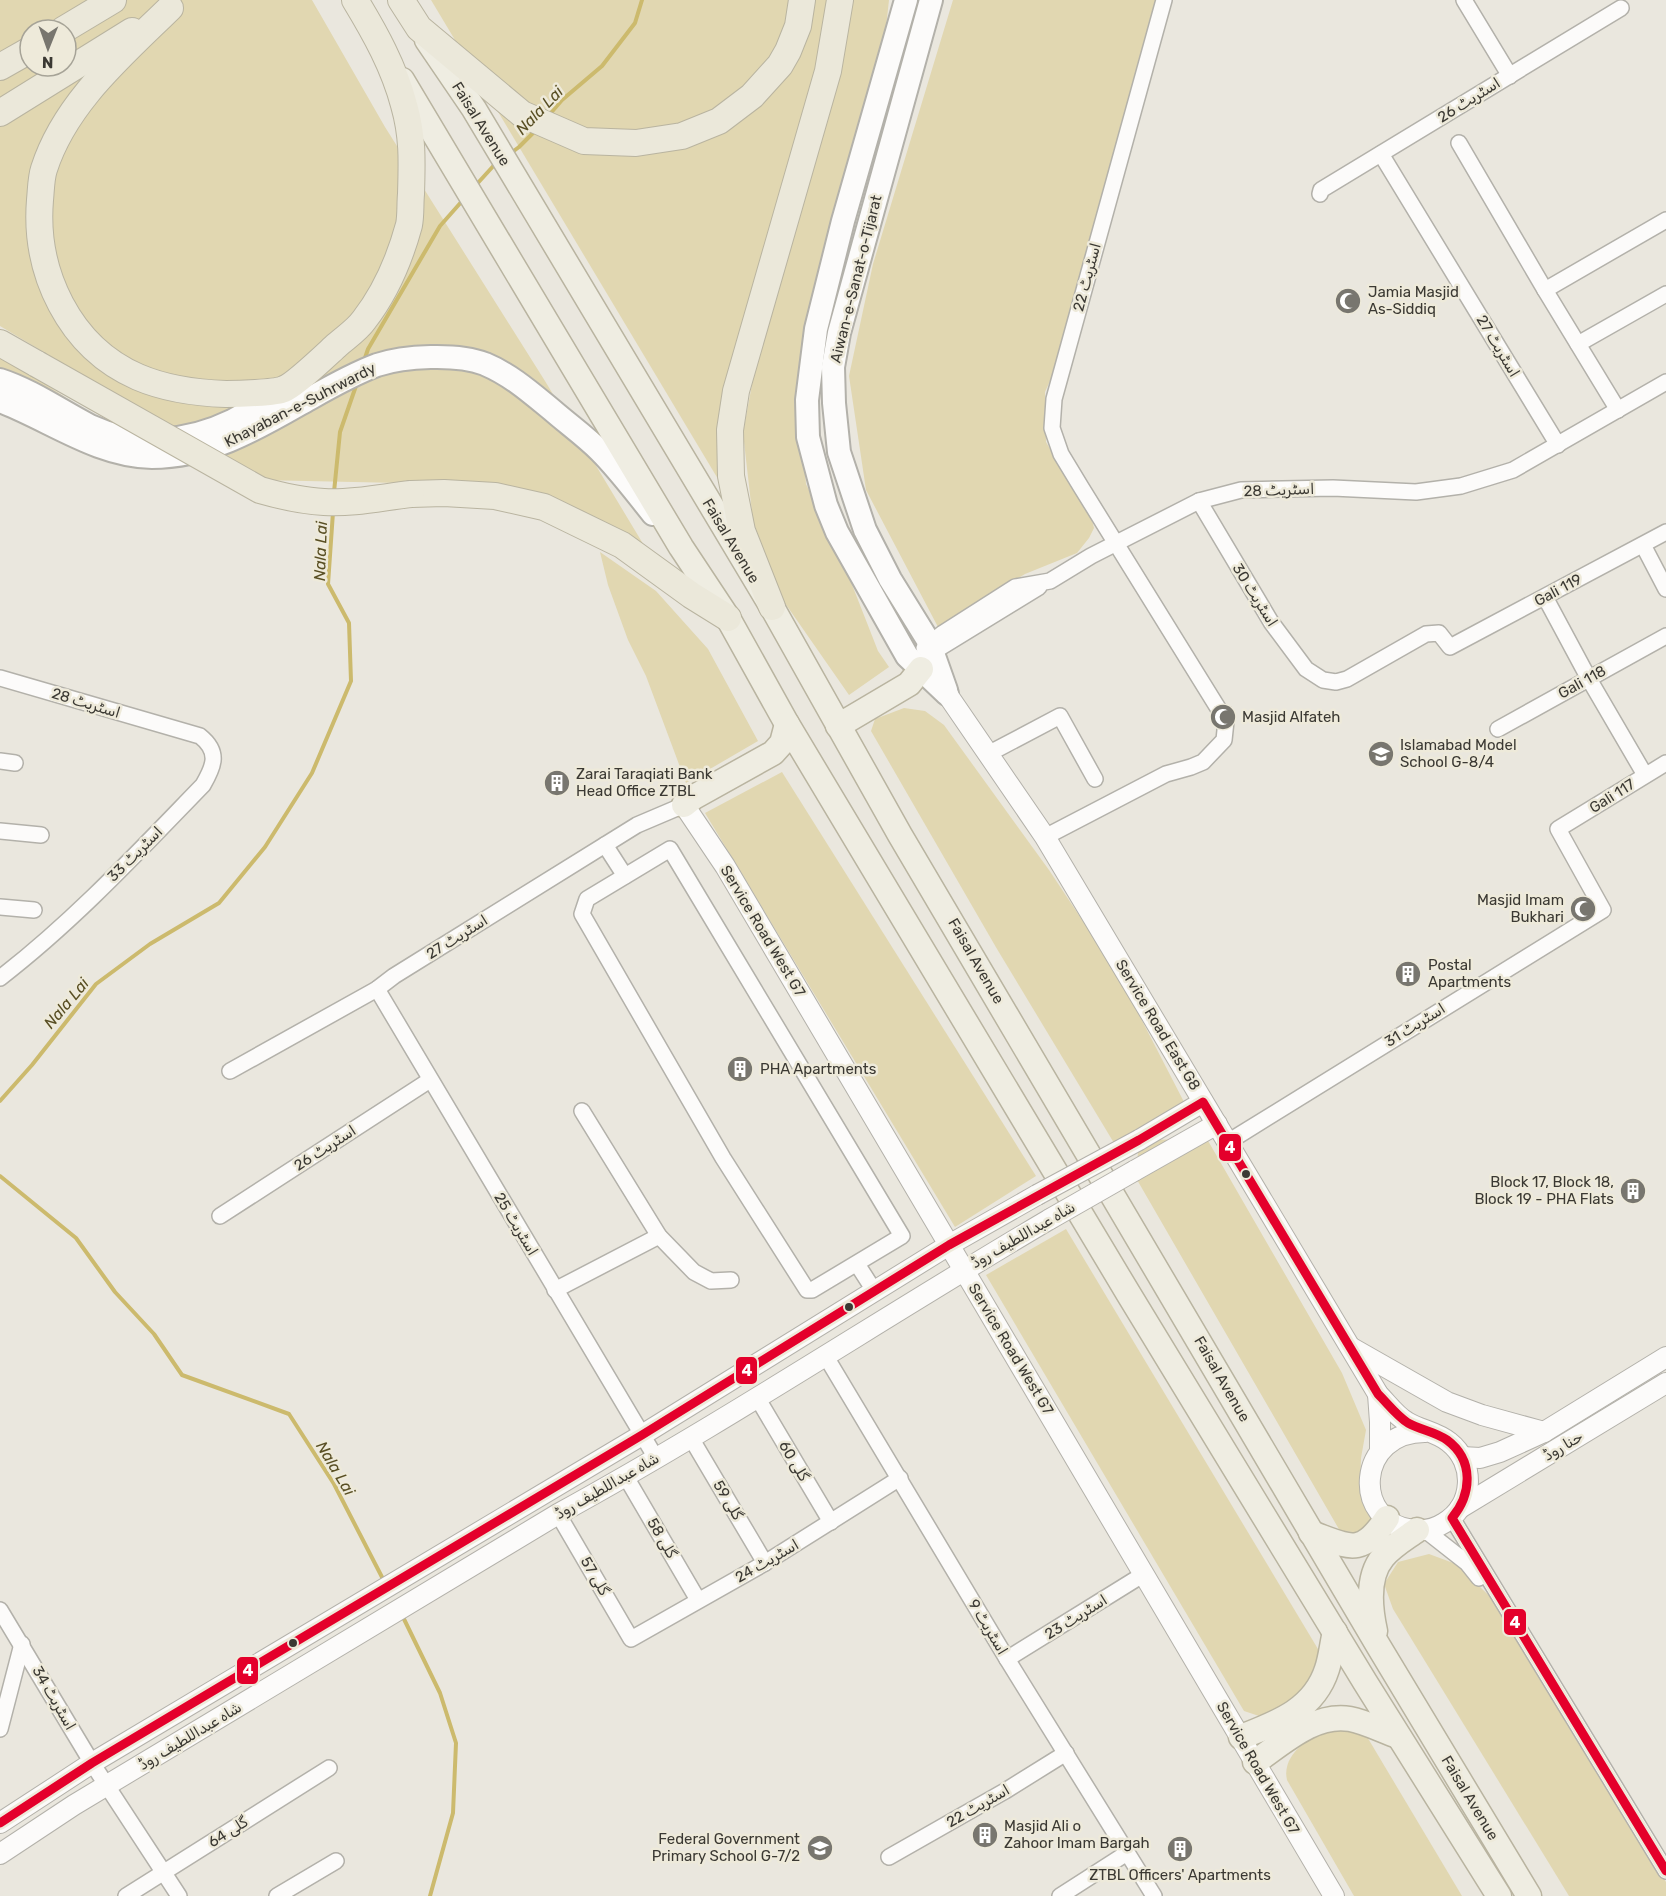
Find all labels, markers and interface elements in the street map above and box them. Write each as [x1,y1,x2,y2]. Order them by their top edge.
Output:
north arrow [18,18,78,78]
text: N [42,53,54,72]
street label: اسٹریٹ 26 [1434,74,1504,126]
street label: Faisal Avenue [448,79,514,169]
water label: Nala Lai [512,81,568,139]
street label: Aiwan-e-Sanat-o-Tijarat [826,193,886,365]
street label: اسٹریٹ 22 [1069,241,1105,313]
place label: Jamia Masjid As-Siddiq [1368,283,1459,318]
mosque icon: Jamia Masjid As-Siddiq [1333,286,1363,316]
street label: اسٹریٹ 27 [1473,312,1523,380]
street label: Khayaban-e-Suhrwardy [221,359,379,451]
street label: اسٹریٹ 28 [1243,480,1315,500]
street label: Faisal Avenue [699,495,763,587]
water label: Nala Lai [310,520,331,581]
street label: اسٹریٹ 30 [1229,560,1281,630]
street label: Gali 119 [1531,570,1585,610]
street label: Gali 118 [1555,662,1609,702]
street label: اسٹریٹ 28 [49,684,123,722]
mosque icon: Masjid Alfateh [1208,702,1238,732]
place label: Masjid Alfateh [1242,708,1340,726]
place label: Islamabad Model School G-8/4 [1400,736,1517,771]
school or university icon: Islamabad Model School G-8/4 [1366,739,1396,769]
place label: Zarai Taraqiati Bank Head Office ZTBL [576,765,713,800]
building icon: Zarai Taraqiati Bank Head Office ZTBL [542,768,572,798]
street label: Gali 117 [1586,775,1638,817]
street label: اسٹریٹ 33 [104,823,166,885]
street label: Service Road West G7 [717,862,809,1000]
place label: Masjid Imam Bukhari [1477,891,1564,926]
mosque icon: Masjid Imam Bukhari [1568,894,1598,924]
street label: اسٹریٹ 27 [423,911,491,963]
street label: Faisal Avenue [944,915,1008,1007]
street label: Service Road East G8 [1112,956,1204,1094]
place label: Postal Apartments [1428,956,1511,991]
building icon: Postal Apartments [1393,959,1423,989]
water label: Nala Lai [40,973,94,1032]
street label: اسٹریٹ 31 [1381,999,1449,1051]
building icon: PHA Apartments [725,1054,755,1084]
place label: PHA Apartments [760,1060,877,1078]
street label: اسٹریٹ 26 [291,1121,359,1175]
line badge: 4 [1218,1133,1242,1162]
text: 4 [1225,1138,1236,1157]
unlabelled marker [1240,1168,1252,1180]
place label: Block 17, Block 18, Block 19 - PHA Flats [1474,1173,1614,1208]
building icon: Block 17, Block 18, Block 19 - PHA Flats [1618,1176,1648,1206]
street label: اسٹریٹ 25 [490,1189,542,1259]
street label: شاہ عبداللطیف روڈ [968,1198,1079,1273]
street label: Service Road West G7 [965,1280,1057,1418]
unlabelled marker [843,1301,855,1313]
street label: Faisal Avenue [1190,1333,1254,1425]
line badge: 4 [735,1356,758,1385]
text: 4 [742,1361,753,1380]
street label: حنا روڈ [1540,1427,1586,1466]
water label: Nala Lai [312,1438,360,1500]
street label: گلی 60 [775,1438,813,1485]
street label: شاہ عبداللطیف روڈ [552,1449,663,1524]
street label: گلی 59 [709,1477,747,1523]
street label: گلی 58 [643,1515,681,1562]
street label: اسٹریٹ 24 [732,1536,802,1586]
street label: گلی 57 [577,1553,613,1599]
street label: اسٹریٹ 23 [1041,1591,1111,1643]
street label: اسٹریٹ 9 [964,1596,1012,1658]
line badge: 4 [1503,1608,1527,1636]
text: 4 [1510,1613,1521,1632]
unlabelled marker [287,1637,299,1649]
line badge: 4 [236,1656,259,1685]
text: 4 [243,1661,254,1680]
street label: اسٹریٹ 34 [28,1663,80,1733]
street label: شاہ عبداللطیف روڈ [135,1698,245,1775]
street label: Service Road West G7 [1213,1699,1303,1838]
street label: Faisal Avenue [1438,1752,1502,1844]
street label: اسٹریٹ 22 [943,1781,1013,1831]
street label: گلی 64 [205,1813,251,1851]
place label: Masjid Ali o Zahoor Imam Bargah [1004,1817,1150,1852]
building icon: Masjid Ali o Zahoor Imam Bargah [970,1820,1000,1850]
place label: Federal Government Primary School G-7/2 [652,1830,800,1865]
school or university icon: Federal Government Primary School G-7/2 [805,1833,835,1863]
building icon: ZTBL Officers' Apartments [1165,1834,1195,1864]
place label: ZTBL Officers' Apartments [1089,1866,1271,1884]

